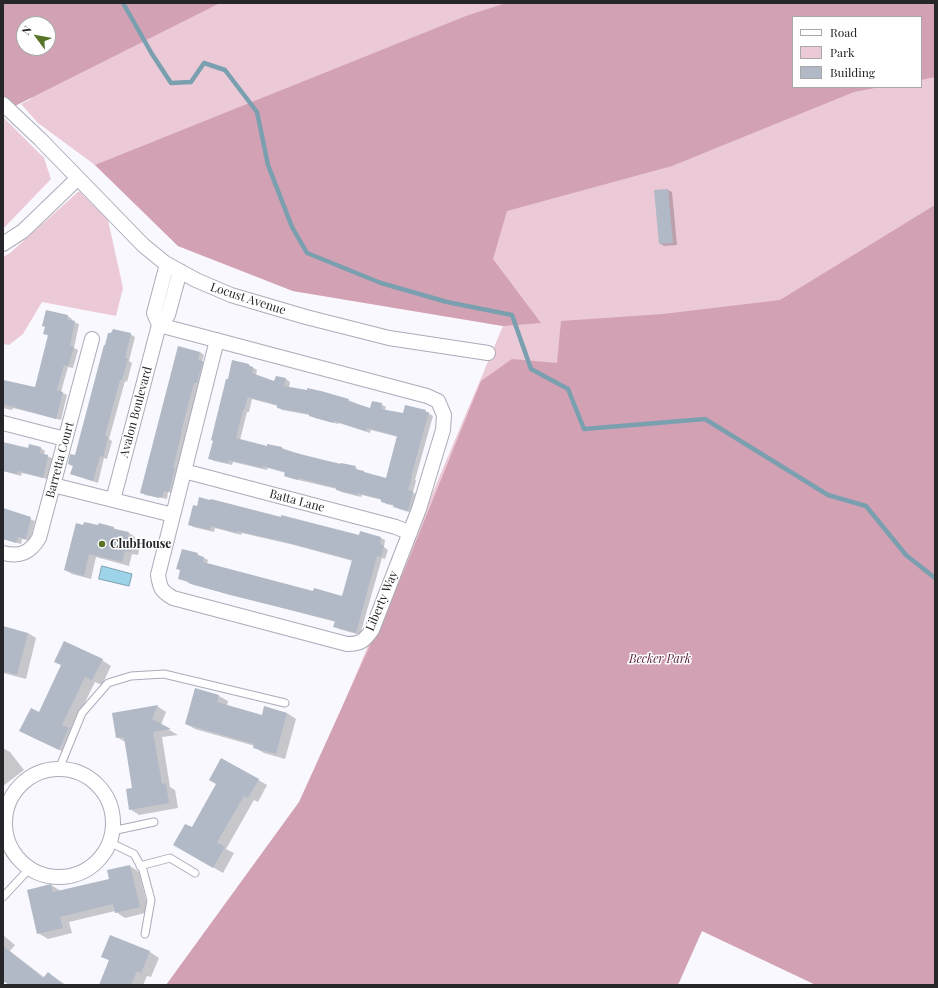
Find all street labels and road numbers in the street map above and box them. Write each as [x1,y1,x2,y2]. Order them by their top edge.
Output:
street label: Locust Avenue [208,280,288,318]
street label: Avalon Boulevard [117,365,155,459]
street label: Barretta Court [43,420,77,500]
street label: Batta Lane [268,487,326,515]
street label: Liberty Way [363,569,401,633]

